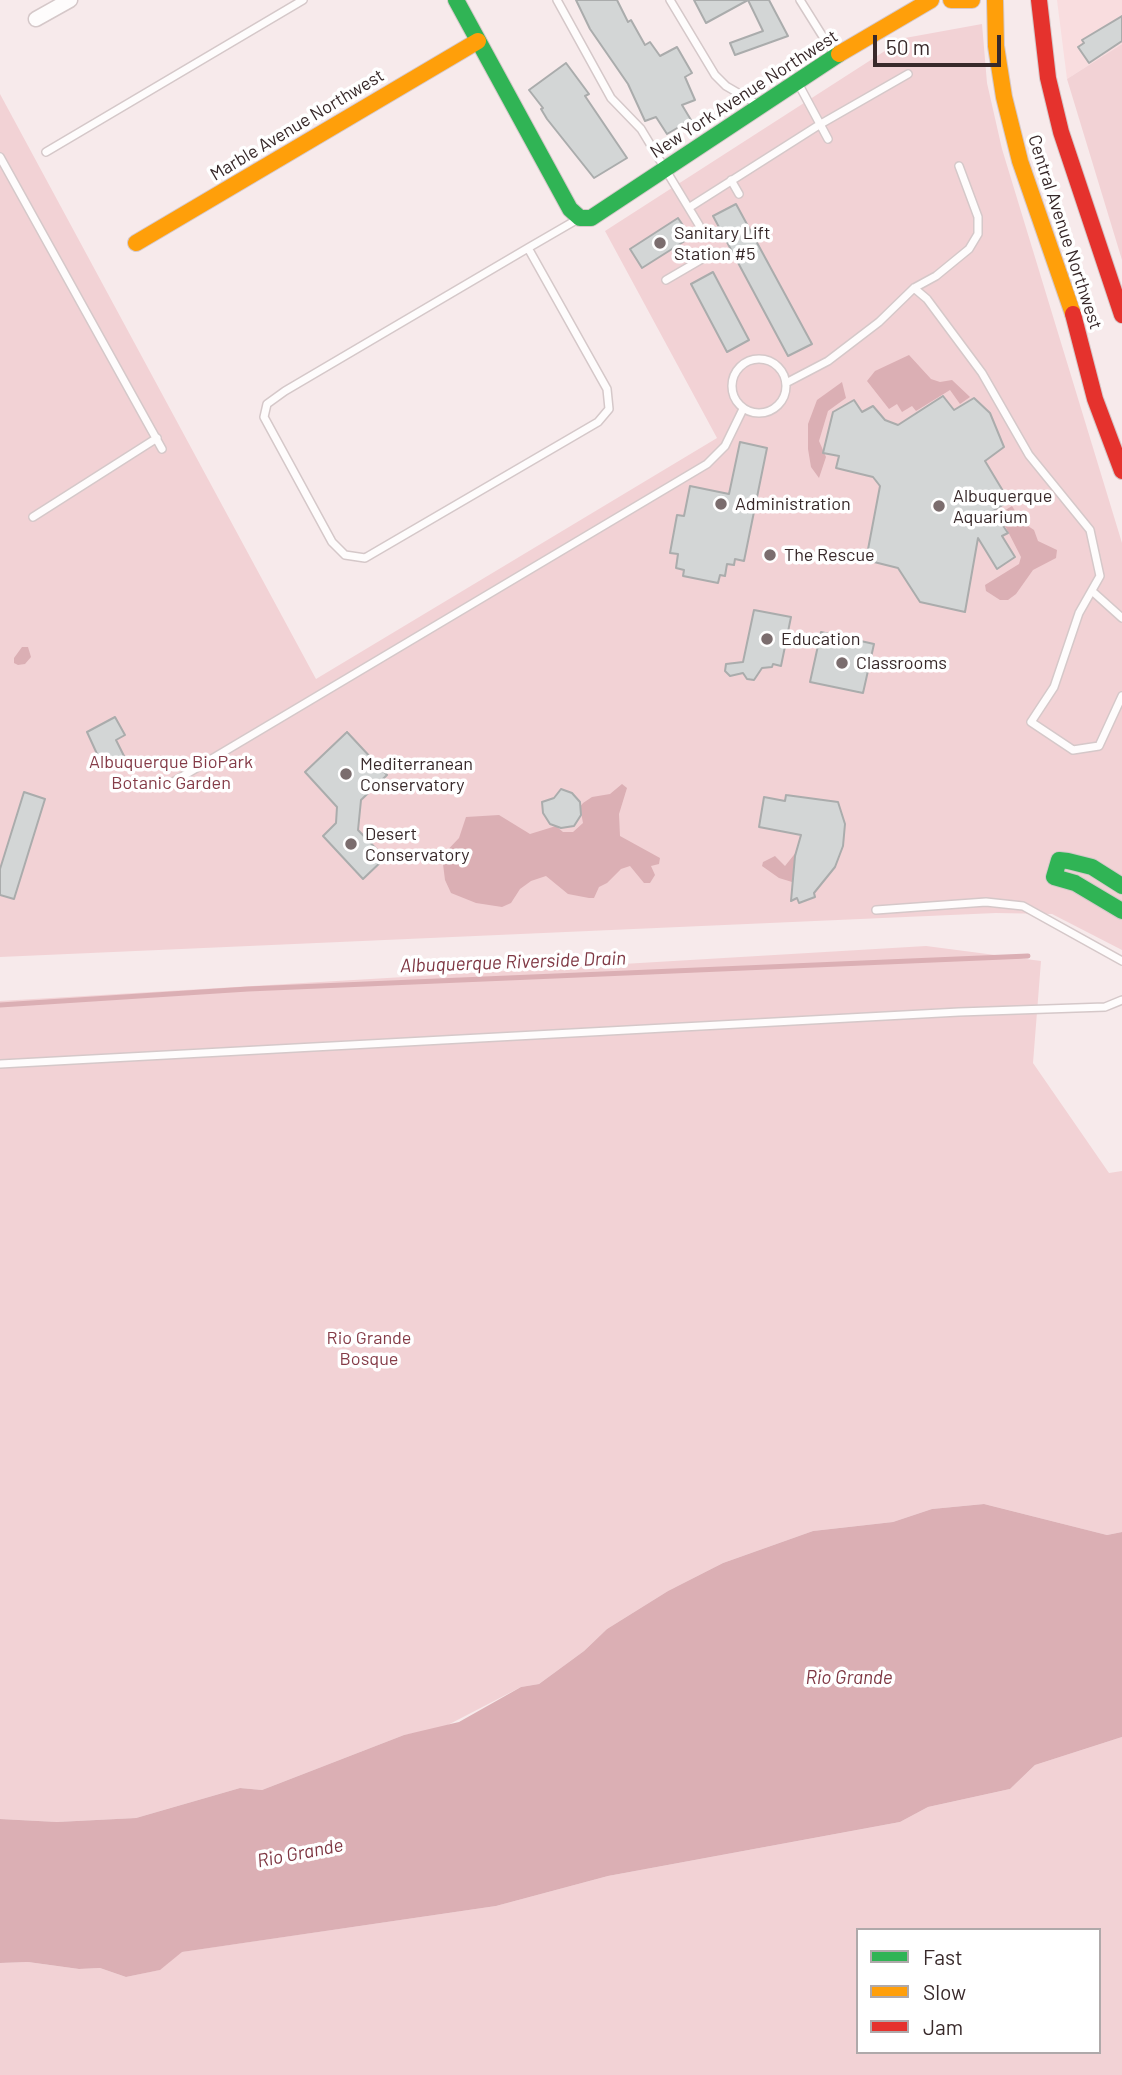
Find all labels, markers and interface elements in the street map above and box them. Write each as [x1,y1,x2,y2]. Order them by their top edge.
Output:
scale bar [877,21,1005,65]
street label: New York Avenue Northwest [646,25,842,163]
text: 50 m [886,34,930,59]
street label: Marble Avenue Northwest [206,65,388,185]
street label: Central Avenue Northwest [1023,132,1107,332]
place label: Sanitary Lift Station #5 [674,222,770,264]
marker: Sanitary Lift Station #5 [652,235,668,251]
place label: Albuquerque Aquarium [953,485,1052,528]
place label: Administration [735,493,851,515]
marker: Administration [713,496,729,512]
marker: Albuquerque Aquarium [931,498,947,514]
place label: The Rescue [784,544,875,566]
marker: The Rescue [762,547,778,563]
place label: Education [781,628,861,650]
marker: Education [759,631,775,647]
place label: Classrooms [856,652,947,674]
marker: Classrooms [834,655,850,671]
park label: Albuquerque BioPark Botanic Garden [89,751,253,794]
place label: Mediterranean Conservatory [360,753,473,796]
marker: Mediterranean Conservatory [338,766,354,782]
place label: Desert Conservatory [365,823,470,866]
marker: Desert Conservatory [343,836,359,852]
water label: Albuquerque Riverside Drain [400,947,626,977]
park label: Rio Grande Bosque [327,1327,411,1370]
water label: Rio Grande [805,1667,893,1689]
water label: Rio Grande [255,1833,345,1873]
legend [856,1928,1101,2054]
text: Fast [923,1944,963,1969]
text: Slow [923,1979,966,2004]
text: Jam [923,2014,963,2039]

